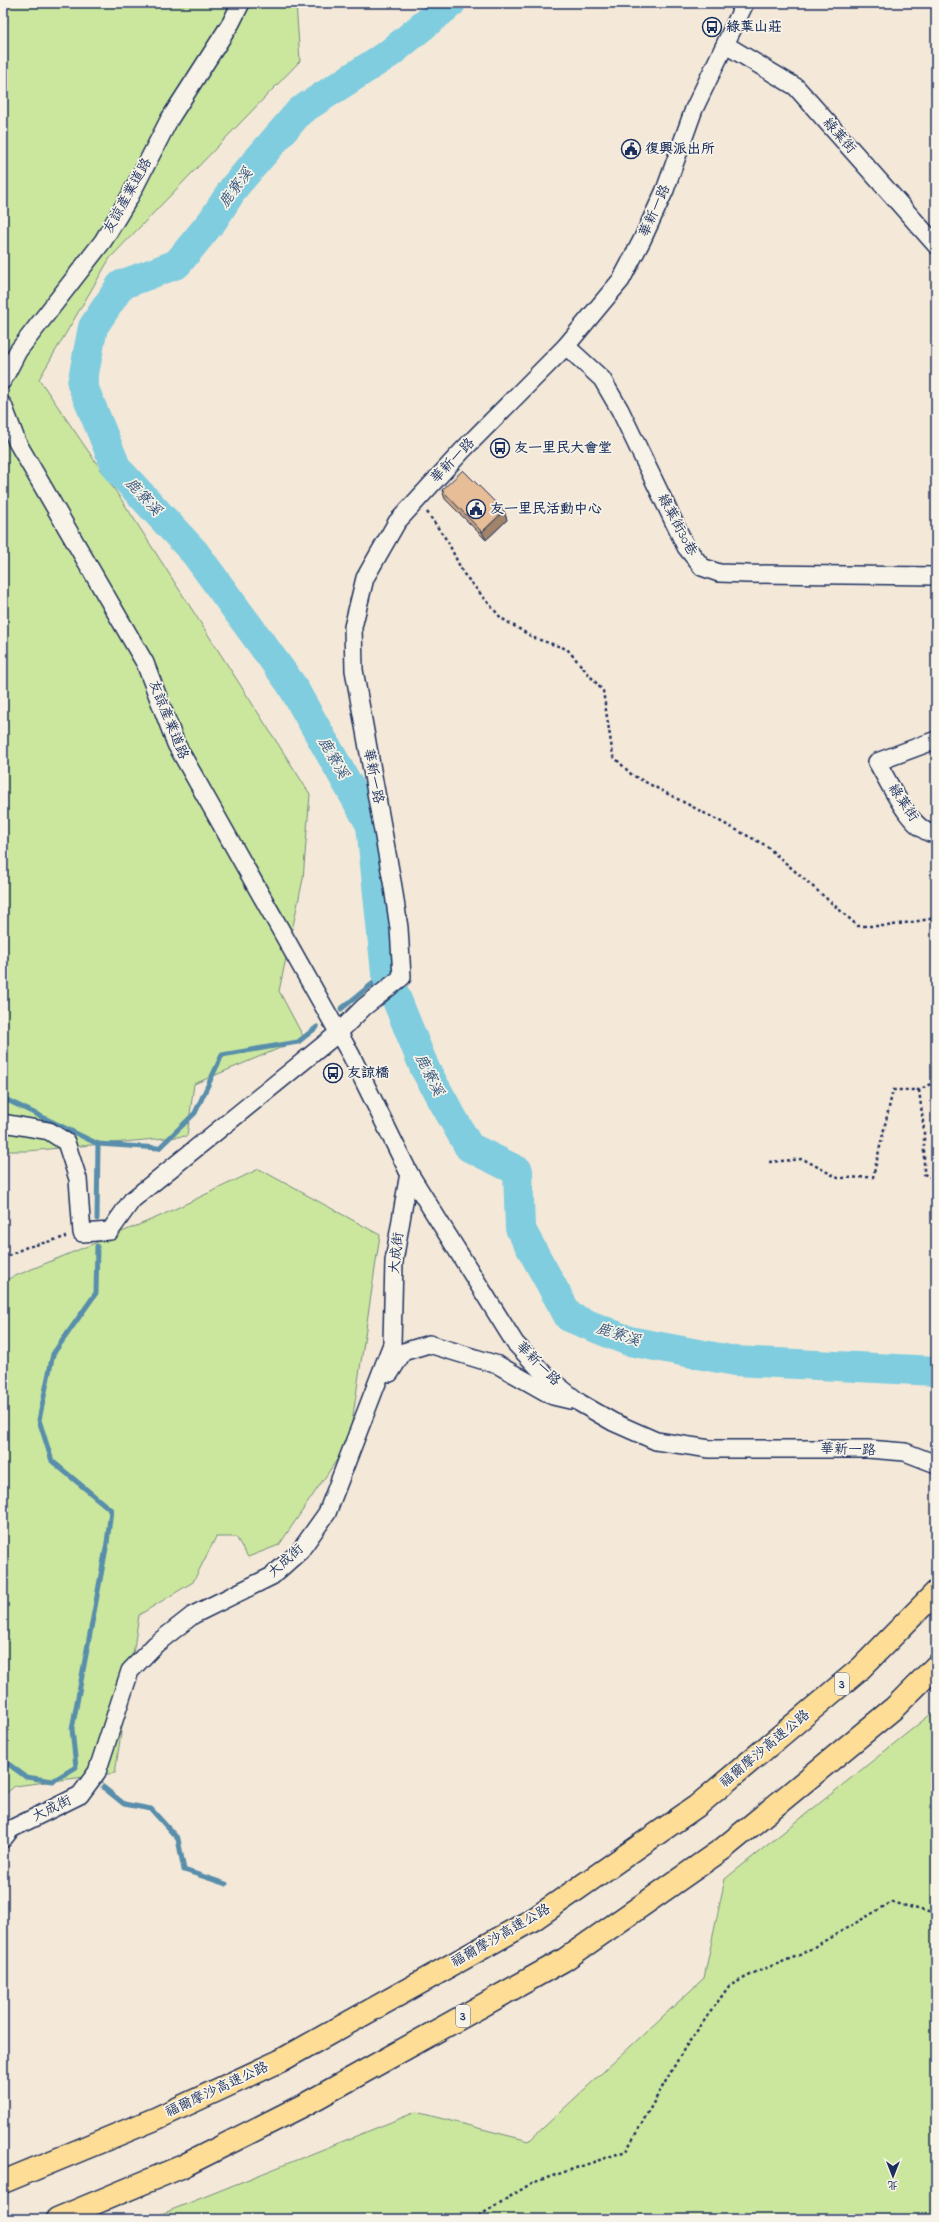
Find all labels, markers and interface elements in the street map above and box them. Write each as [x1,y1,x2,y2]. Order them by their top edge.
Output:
bus stop icon: 綠葉山莊 [701,16,723,38]
place label: 綠葉山莊 [726,17,782,38]
street label: 綠葉街 [817,113,861,159]
public building icon: 復興派出所 [620,138,642,160]
place label: 復興派出所 [645,139,715,160]
street label: 友諒產業道路 [98,154,158,238]
water label: 鹿寮溪 [214,163,259,213]
street label: 華新一路 [634,181,676,241]
street label: 華新一路 [426,434,480,488]
bus stop icon: 友一里民大會堂 [489,437,511,459]
place label: 友一里民大會堂 [514,438,612,459]
water label: 鹿寮溪 [120,473,167,522]
street label: 綠葉街30巷 [652,490,703,561]
public building icon: 友一里民活動中心 [465,498,487,520]
place label: 友一里民活動中心 [490,499,602,520]
street label: 友諒產業道路 [143,677,193,763]
water label: 鹿寮溪 [312,733,354,784]
street label: 華新一路 [357,747,389,805]
street label: 綠葉街 [883,780,923,826]
water label: 鹿寮溪 [409,1050,449,1101]
bus stop icon: 友諒橋 [322,1062,344,1084]
place label: 友諒橋 [347,1063,389,1084]
street label: 大成街 [384,1231,410,1275]
water label: 鹿寮溪 [593,1318,644,1353]
street label: 華新一路 [511,1337,565,1391]
street label: 華新一路 [820,1439,876,1461]
street label: 大成街 [263,1539,309,1583]
road number: 3 [835,1673,849,1695]
street label: 福爾摩沙高速公路 [715,1705,815,1793]
street label: 大成街 [29,1790,75,1828]
street label: 福爾摩沙高速公路 [447,1899,555,1973]
road number: 3 [456,2005,470,2027]
street label: 福爾摩沙高速公路 [162,2057,272,2123]
north arrow [873,2156,913,2196]
text: 北 [888,2177,899,2193]

